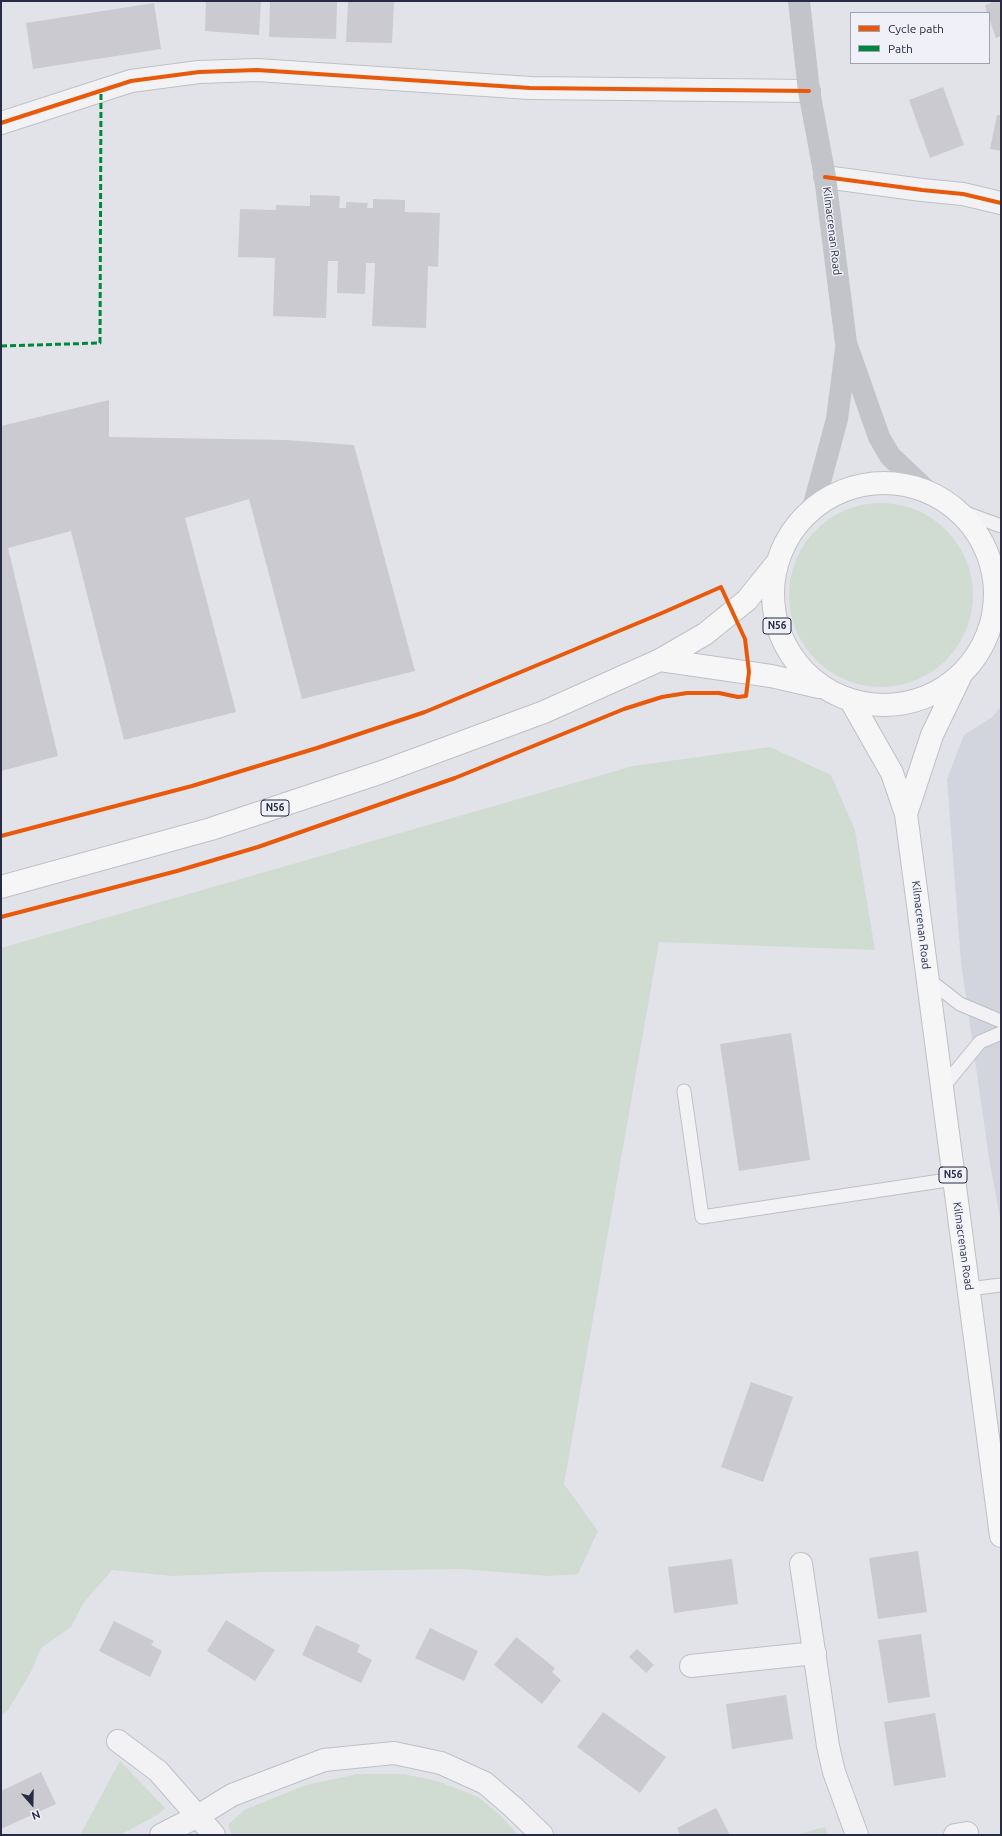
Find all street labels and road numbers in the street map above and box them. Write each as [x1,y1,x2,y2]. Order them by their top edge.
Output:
street label: Kilmacrenan Road [820,186,844,276]
road number: N56 [763,618,791,634]
road number: N56 [261,800,289,816]
street label: Kilmacrenan Road [909,880,933,970]
road number: N56 [939,1167,967,1183]
street label: Kilmacrenan Road [950,1201,976,1291]

